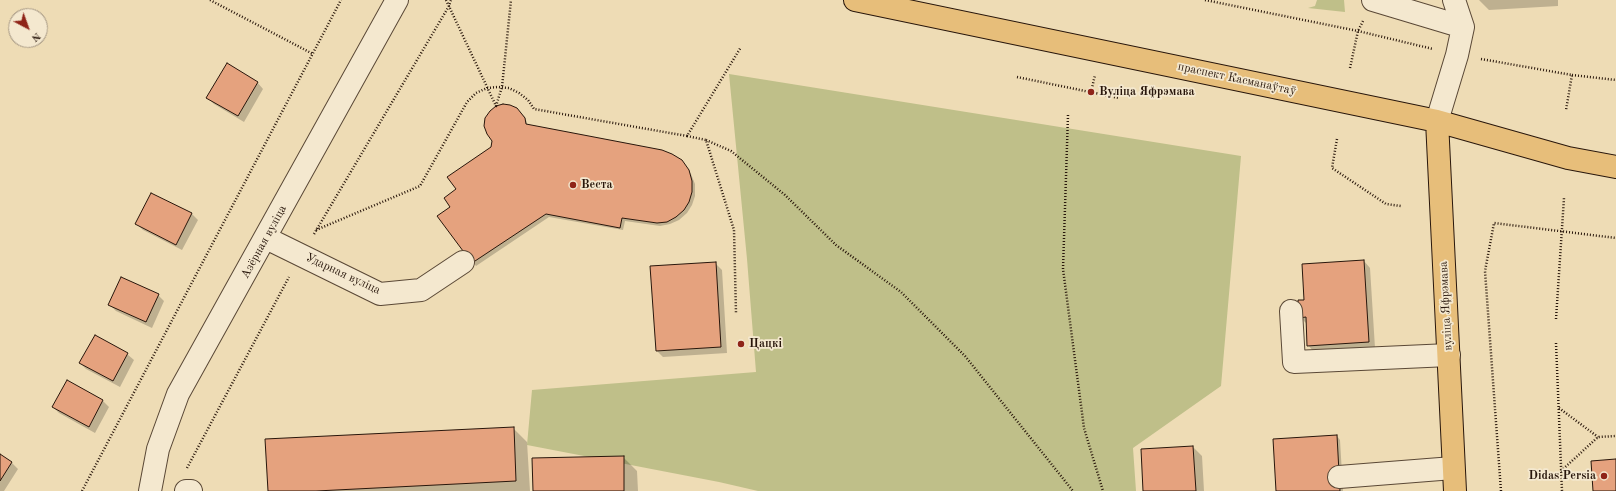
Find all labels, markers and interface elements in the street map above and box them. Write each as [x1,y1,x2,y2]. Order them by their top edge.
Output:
north arrow [8,8,48,48]
text: N [29,30,42,44]
street label: праспект Касманаўтаў [1176,59,1298,99]
place label: Вуліца Яфрэмава [1099,85,1195,99]
marker: Вуліца Яфрэмава [1086,87,1096,97]
place label: Веста [581,178,613,192]
marker: Веста [568,180,578,190]
street label: Азёрная вуліца [238,203,290,281]
street label: Ударная вуліца [303,250,383,298]
street label: вуліца Яфрэмава [1436,261,1456,351]
place label: Цацкі [749,337,782,351]
marker: Цацкі [736,339,746,349]
place label: Didas Persia [1528,469,1596,483]
marker: Didas Persia [1599,471,1609,481]

